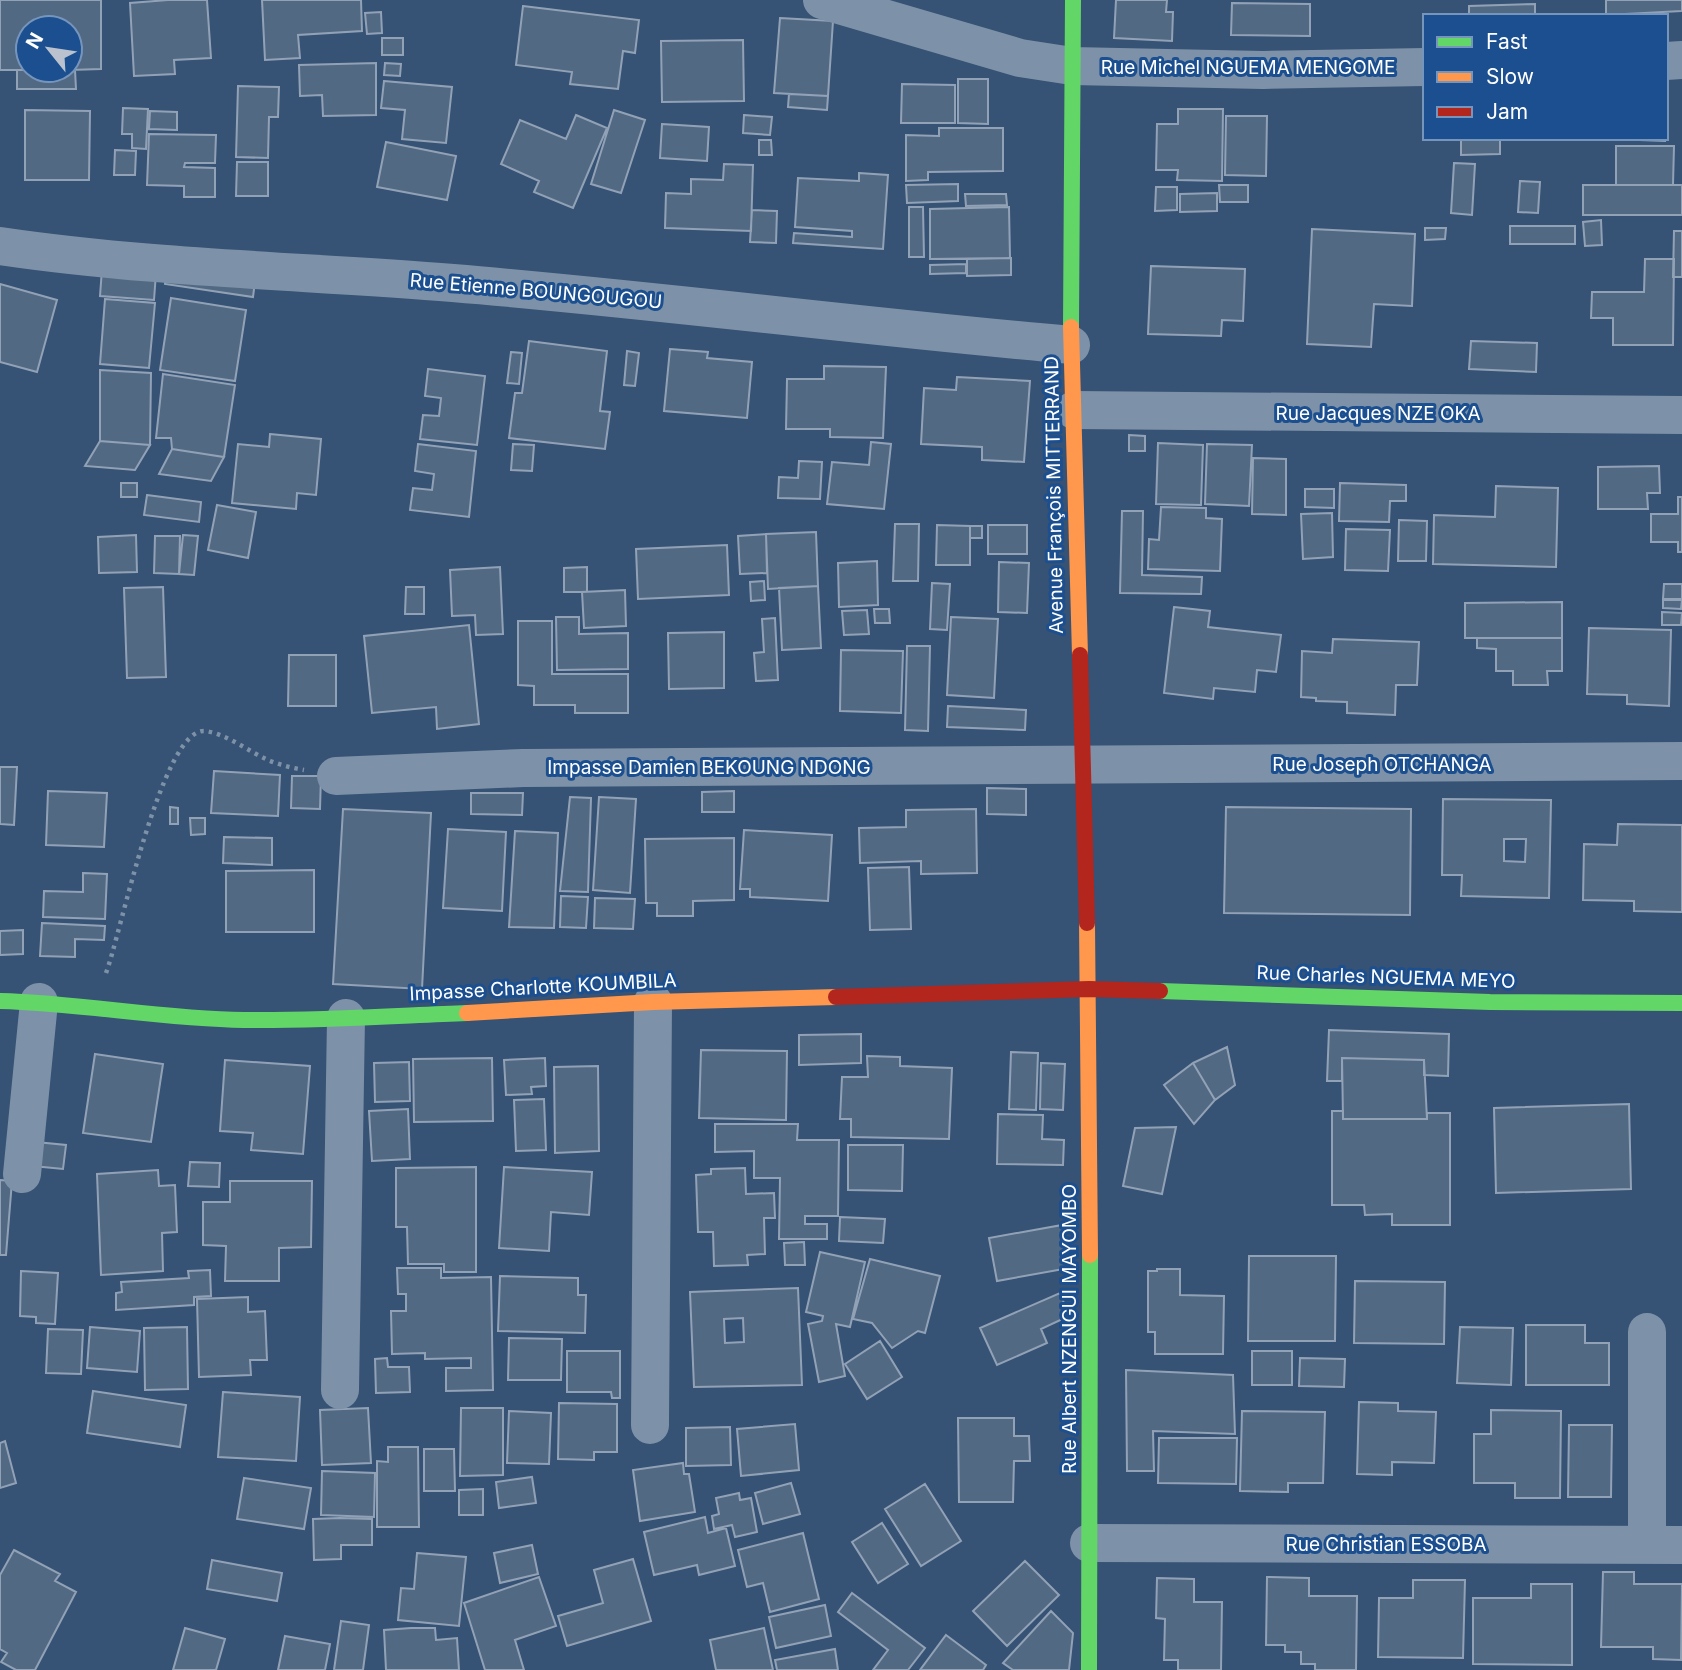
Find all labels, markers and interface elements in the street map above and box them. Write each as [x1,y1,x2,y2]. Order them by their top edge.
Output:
north arrow [14,14,84,84]
legend [1423,14,1668,140]
text: N [21,29,48,53]
text: Fast [1486,29,1528,54]
street label: Rue Michel NGUEMA MENGOME [1101,56,1395,79]
text: Slow [1486,64,1534,89]
text: Jam [1486,99,1528,124]
street label: Rue Etienne BOUNGOUGOU [409,269,663,313]
street label: Avenue François MITTERRAND [1040,356,1068,634]
street label: Rue Jacques NZE OKA [1275,402,1481,425]
street label: Rue Joseph OTCHANGA [1272,753,1492,776]
street label: Impasse Damien BEKOUNG NDONG [547,756,871,779]
street label: Rue Charles NGUEMA MEYO [1256,961,1516,993]
street label: Impasse Charlotte KOUMBILA [409,969,677,1005]
street label: Rue Albert NZENGUI MAYOMBO [1058,1184,1081,1474]
street label: Rue Christian ESSOBA [1285,1533,1487,1556]

